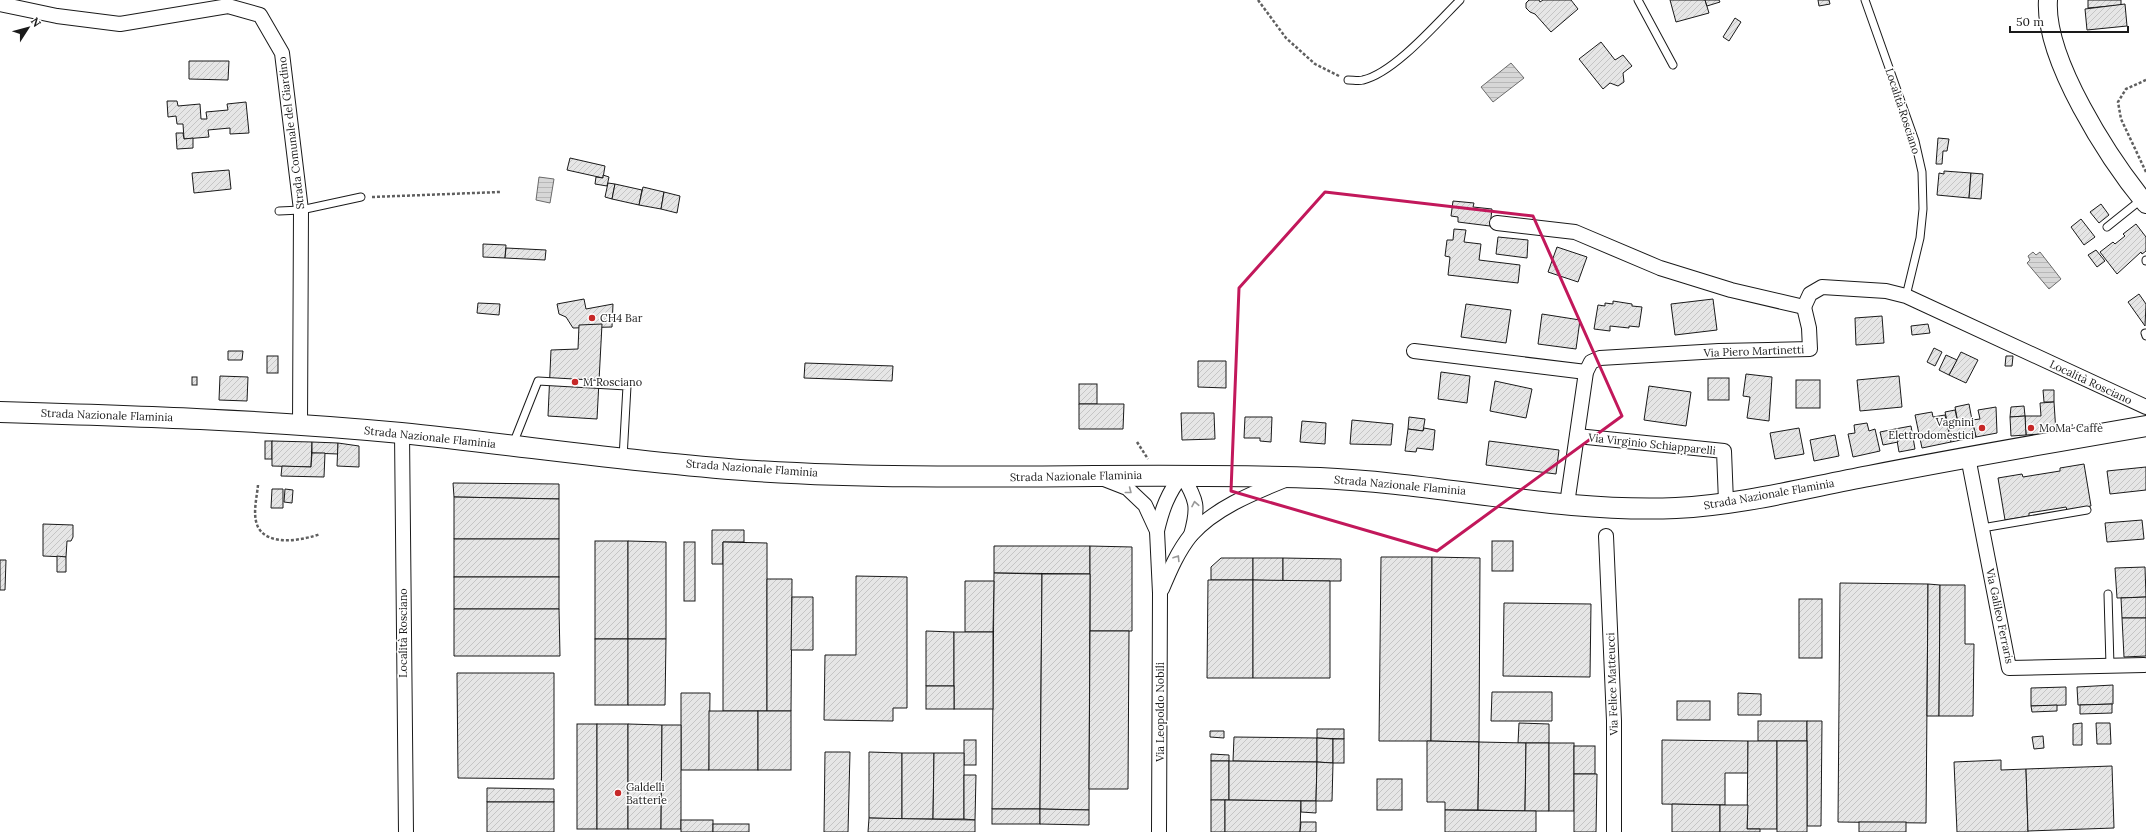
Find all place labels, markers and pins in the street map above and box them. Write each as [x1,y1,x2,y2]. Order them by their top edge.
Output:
place label: CH4 Bar [600,311,643,325]
marker: CH4 Bar [587,313,597,323]
place label: M Rosciano [583,375,642,389]
marker: M Rosciano [570,377,580,387]
place label: Vagnini Elettrodomestici [1888,415,1974,442]
place label: MoMa' Caffè [2039,421,2103,435]
marker: Vagnini Elettrodomestici [1977,423,1987,433]
marker: MoMa' Caffè [2026,423,2036,433]
place label: Galdelli Batterie [626,780,667,807]
marker: Galdelli Batterie [613,788,623,798]

